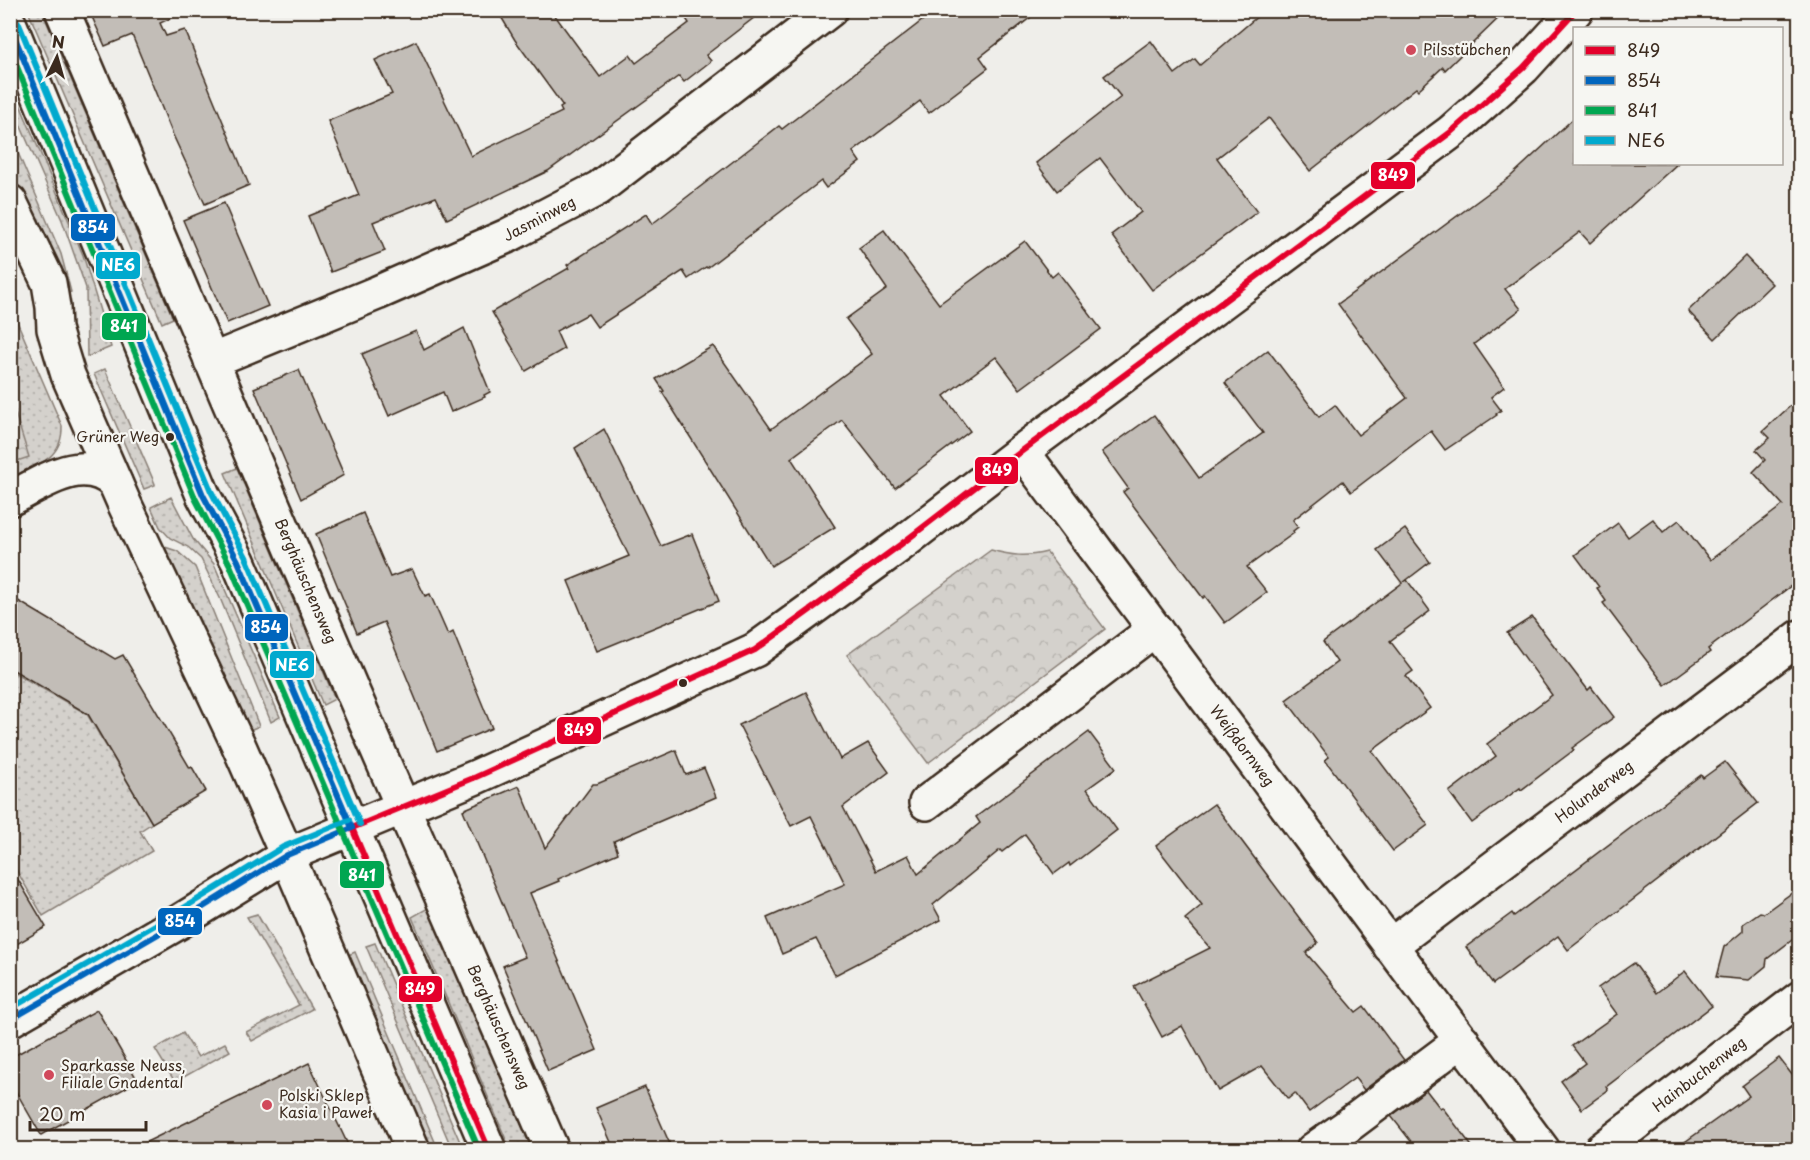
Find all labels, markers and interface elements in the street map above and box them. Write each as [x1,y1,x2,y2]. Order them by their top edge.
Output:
north arrow [27,27,87,87]
legend [1573,27,1783,165]
text: N [51,29,66,54]
text: 849 [1627,36,1660,63]
place label: Pilsstübchen [1423,37,1511,60]
marker: Pilsstübchen [1404,43,1418,57]
text: 854 [1627,66,1661,93]
text: 841 [1627,96,1657,123]
text: NE6 [1627,126,1665,153]
line badge: 849 [1370,161,1416,190]
text: 849 [1378,162,1408,186]
street label: Jasminweg [498,189,579,246]
line badge: 854 [70,213,116,242]
text: 854 [77,214,109,238]
line badge: NE6 [95,251,141,280]
text: NE6 [101,252,135,276]
line badge: 841 [101,312,147,341]
text: 841 [110,313,138,337]
place label: Grüner Weg [76,426,159,447]
marker: Grüner Weg [164,431,176,443]
line badge: 849 [974,456,1019,485]
text: 849 [982,457,1012,481]
street label: Berghäuschensweg [270,514,344,647]
line badge: 854 [244,613,289,642]
text: 854 [250,614,282,638]
line badge: NE6 [269,650,315,679]
text: NE6 [275,652,309,676]
unlabelled marker [677,677,689,689]
street label: Weißdornweg [1205,700,1281,791]
line badge: 849 [556,716,602,745]
text: 849 [564,717,594,741]
street label: Holunderweg [1550,754,1638,828]
line badge: 841 [339,860,385,889]
text: 841 [348,862,376,886]
line badge: 854 [157,907,203,936]
text: 854 [164,908,196,932]
street label: Berghäuschensweg [463,961,537,1093]
line badge: 849 [398,975,443,1003]
text: 849 [405,976,435,1000]
street label: Hainbuchenweg [1647,1030,1750,1117]
place label: Sparkasse Neuss, Filiale Gnadental [61,1053,186,1093]
marker: Sparkasse Neuss, Filiale Gnadental [42,1068,56,1082]
place label: Polski Sklep Kasia i Paweł [279,1083,373,1123]
scale bar [30,1094,146,1132]
marker: Polski Sklep Kasia i Paweł [260,1098,274,1112]
text: 20 m [39,1100,85,1127]

